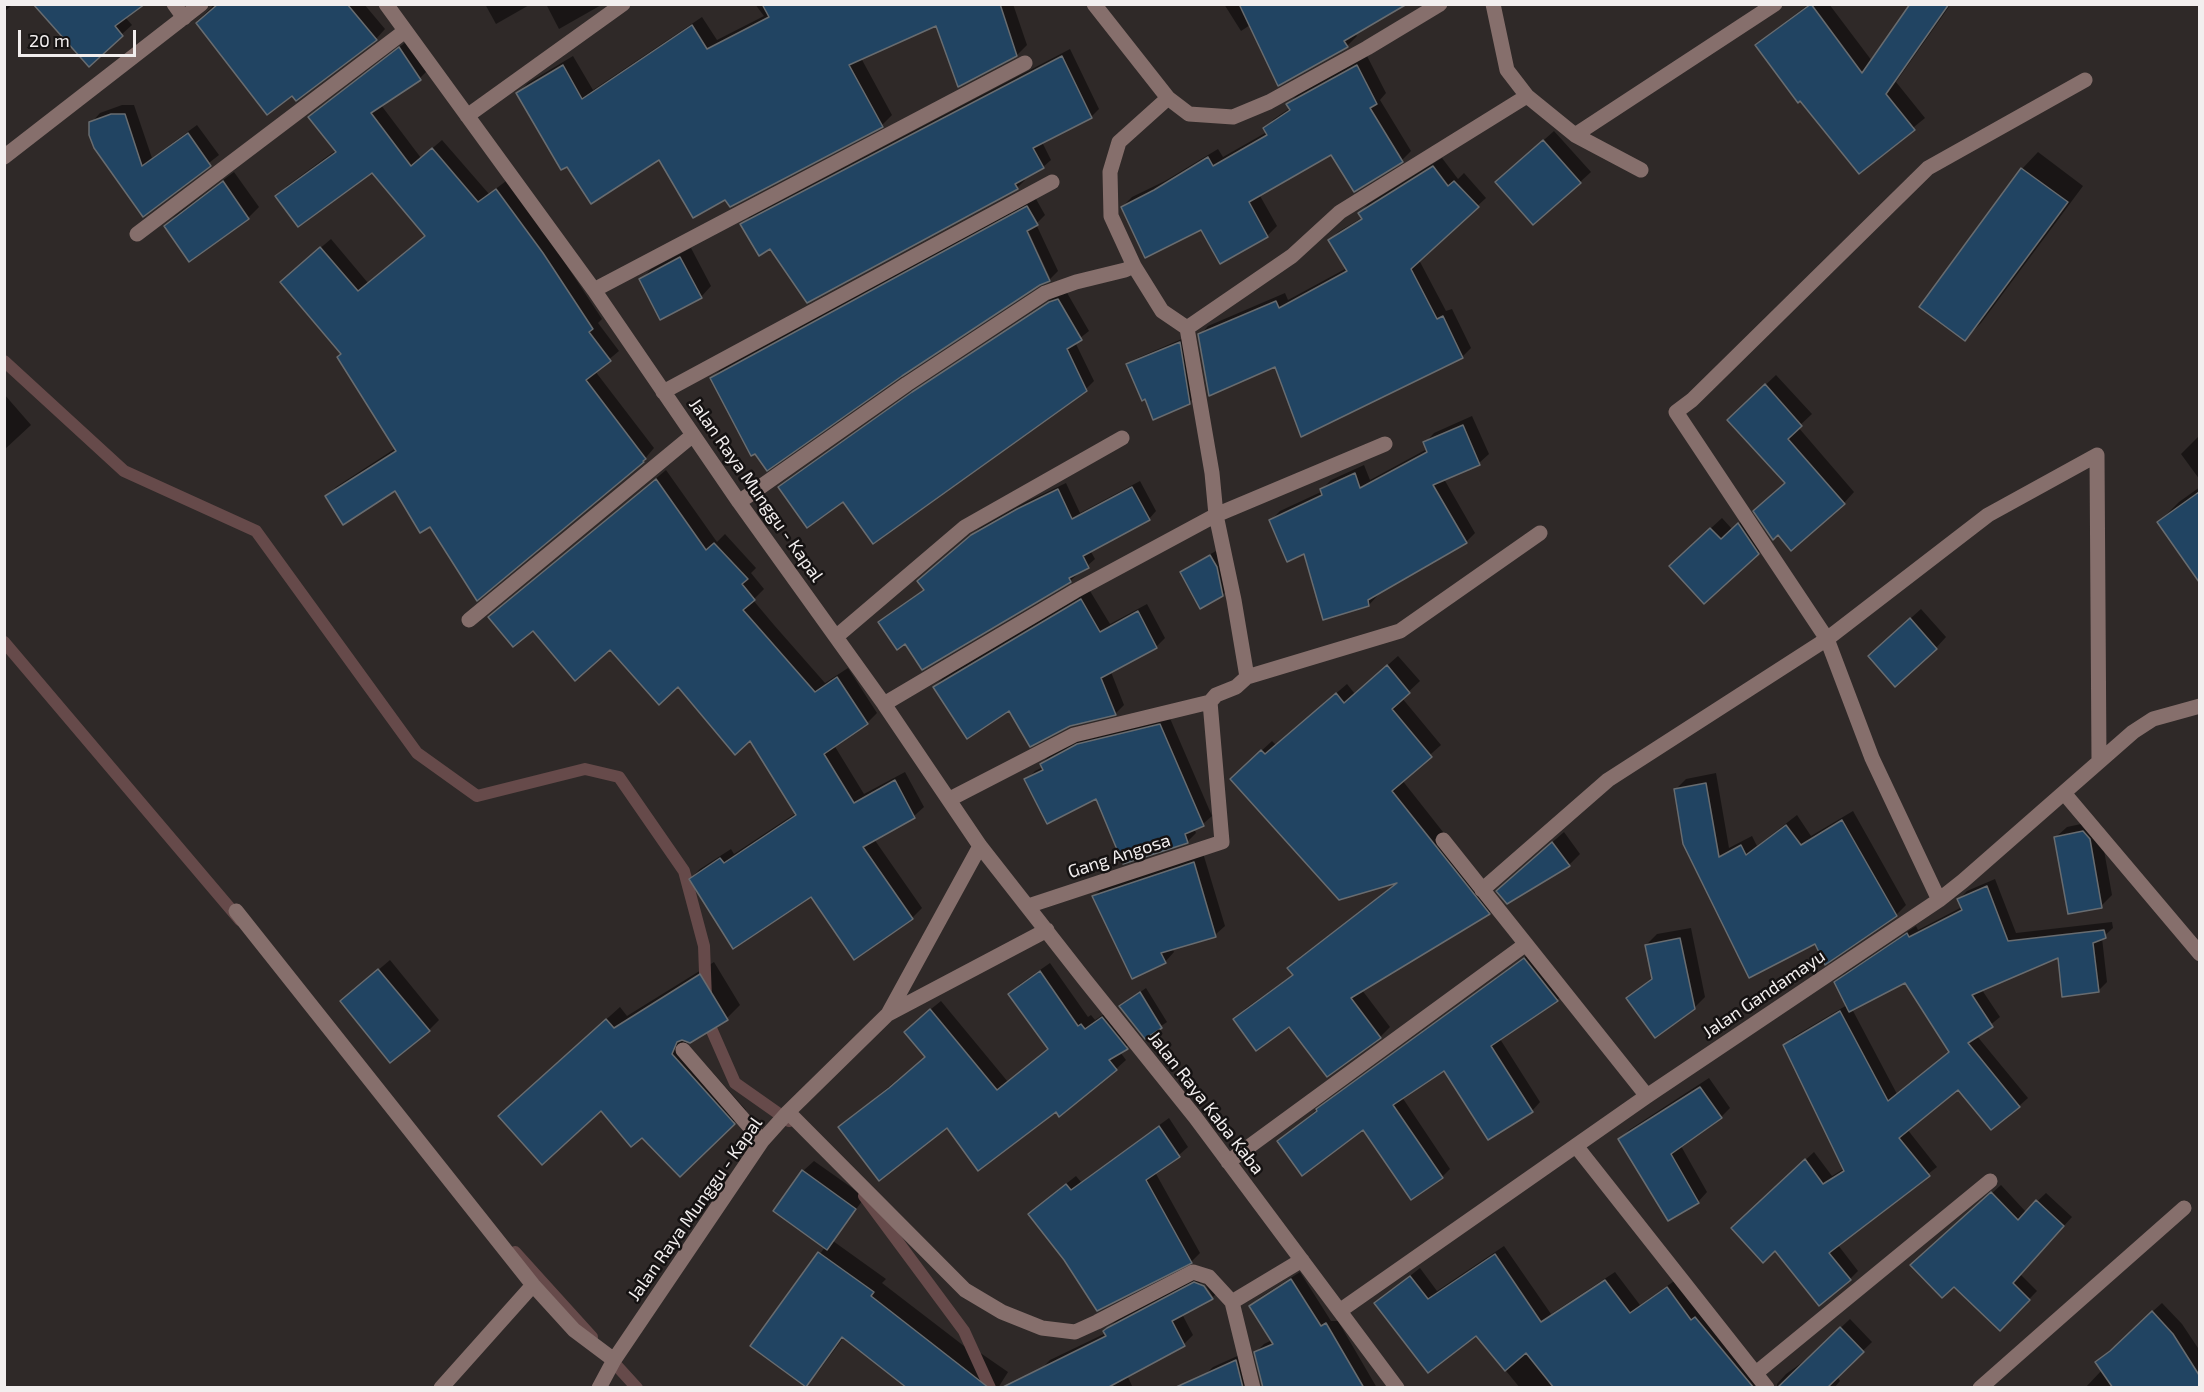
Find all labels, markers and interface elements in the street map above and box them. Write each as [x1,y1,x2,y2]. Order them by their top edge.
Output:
scale bar [21,18,140,56]
text: 20 m [29,29,70,51]
street label: Jalan Raya Munggu - Kapal [684,394,828,586]
street label: Gang Angosa [1065,829,1173,883]
street label: Jalan Gandamayu [1699,945,1829,1043]
street label: Jalan Raya Kaba Kaba [1144,1027,1268,1179]
street label: Jalan Raya Munggu - Kapal [623,1113,767,1305]

